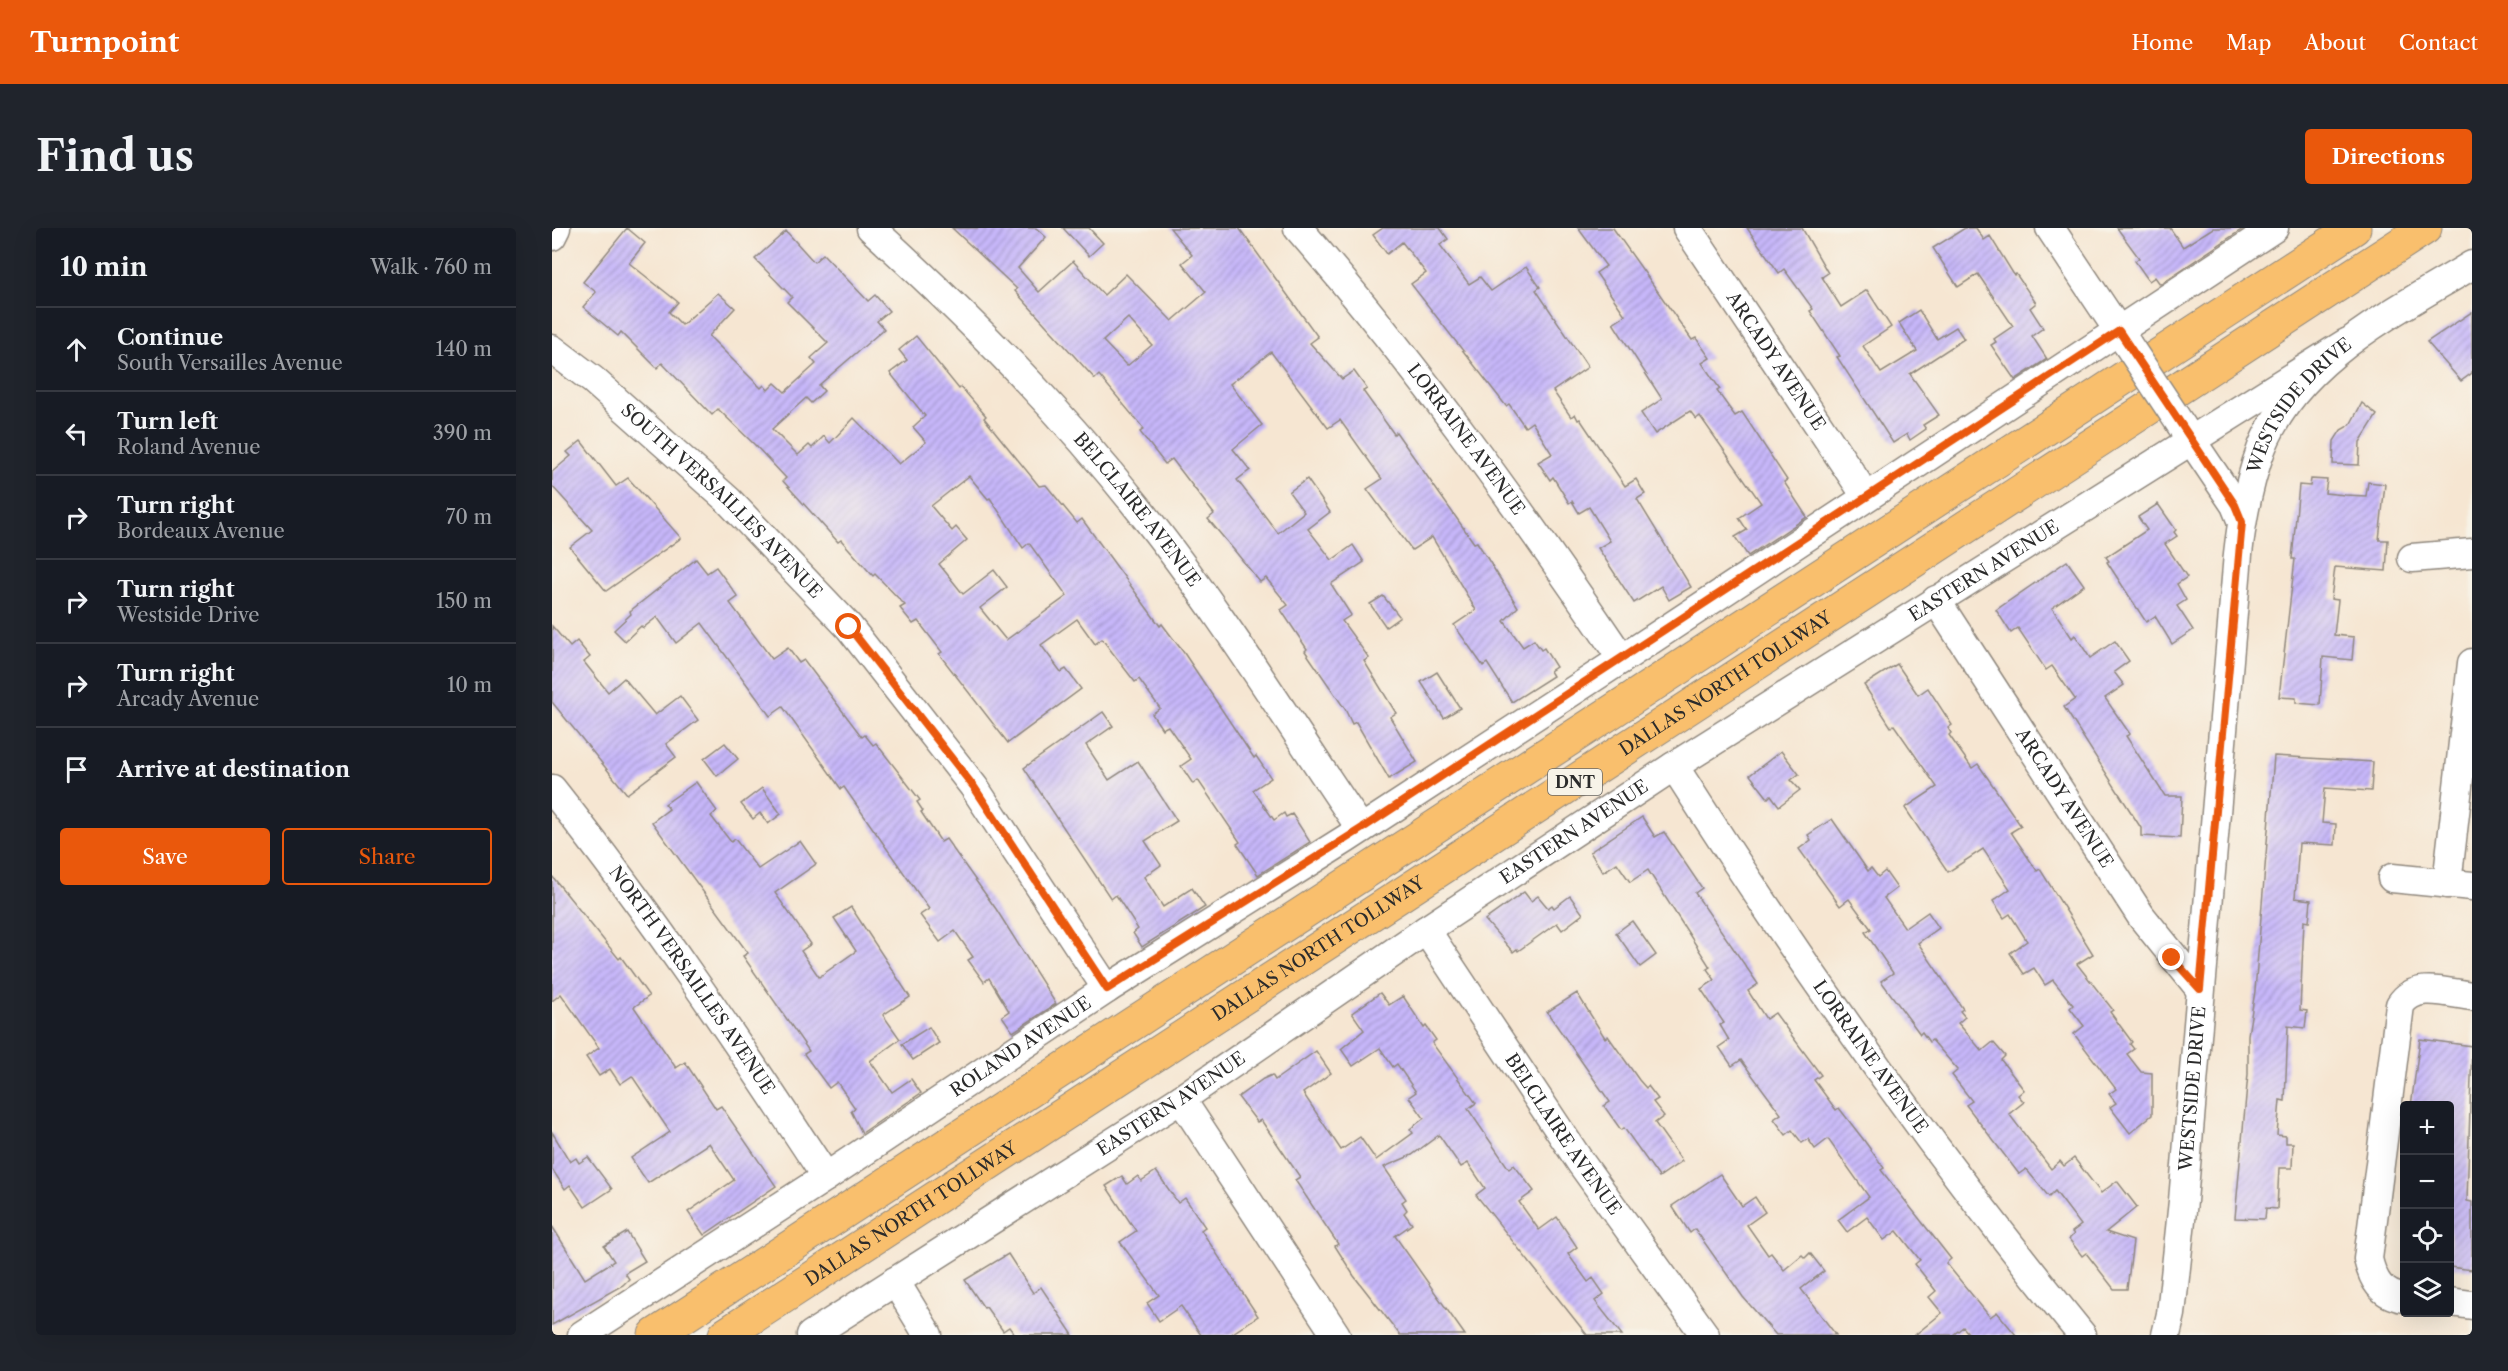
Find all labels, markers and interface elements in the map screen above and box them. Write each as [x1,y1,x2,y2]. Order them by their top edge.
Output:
text: Turnpoint [30,25,179,59]
text: Home [2132,30,2193,55]
text: Map [2226,30,2271,55]
text: About [2304,30,2366,55]
text: Contact [2399,30,2478,55]
button: Directions [2305,129,2472,184]
text: Find us [36,130,194,182]
text: 10 min [60,251,148,283]
text: Walk · 760 m [370,255,492,279]
street label: ARCADY AVENUE [1721,287,1830,435]
text: Continue [117,324,223,351]
icon: ahead [60,333,93,366]
street label: WESTSIDE DRIVE [2242,333,2356,477]
text: 140 m [435,337,492,361]
text: South Versailles Avenue [117,351,343,375]
street label: LORRAINE AVENUE [1403,359,1529,519]
street label: SOUTH VERSAILLES AVENUE [616,399,827,603]
text: Turn left [117,408,218,435]
icon: left [60,417,93,450]
text: 390 m [433,421,492,445]
street label: BELCLAIRE AVENUE [1069,428,1205,591]
text: Roland Avenue [117,435,261,459]
text: Turn right [117,492,235,519]
icon: right [60,501,93,534]
text: 70 m [446,505,492,529]
street label: EASTERN AVENUE [1905,516,2063,626]
text: Bordeaux Avenue [117,519,285,543]
text: Turn right [117,576,235,603]
icon: right [60,585,93,618]
text: 150 m [436,589,492,613]
text: Westside Drive [117,603,260,627]
street label: DALLAS NORTH TOLLWAY [1615,606,1837,761]
route start [835,613,861,639]
text: Turn right [117,660,235,687]
icon: right [60,669,93,702]
text: 10 m [447,673,492,697]
text: Arcady Avenue [117,687,259,711]
street label: ARCADY AVENUE [2011,723,2118,872]
icon: arrive [60,753,93,786]
text: Arrive at destination [117,756,350,783]
road number: DNT [1548,769,1602,795]
street label: EASTERN AVENUE [1496,775,1652,889]
button: Save [60,828,270,885]
button: Share [282,828,492,885]
street label: NORTH VERSAILLES AVENUE [604,862,779,1099]
street label: DALLAS NORTH TOLLWAY [1208,871,1430,1026]
route end [2158,944,2184,970]
street label: LORRAINE AVENUE [1808,976,1933,1138]
street label: ROLAND AVENUE [946,992,1095,1102]
street label: WESTSIDE DRIVE [2175,1005,2211,1173]
street label: EASTERN AVENUE [1093,1047,1250,1161]
street label: BELCLAIRE AVENUE [1500,1049,1626,1219]
map controls [2400,1101,2454,1317]
button: + [2400,1101,2454,1155]
street label: DALLAS NORTH TOLLWAY [801,1136,1022,1291]
button: − [2400,1155,2454,1209]
button: locate [2400,1209,2454,1263]
button: layers [2400,1263,2454,1317]

